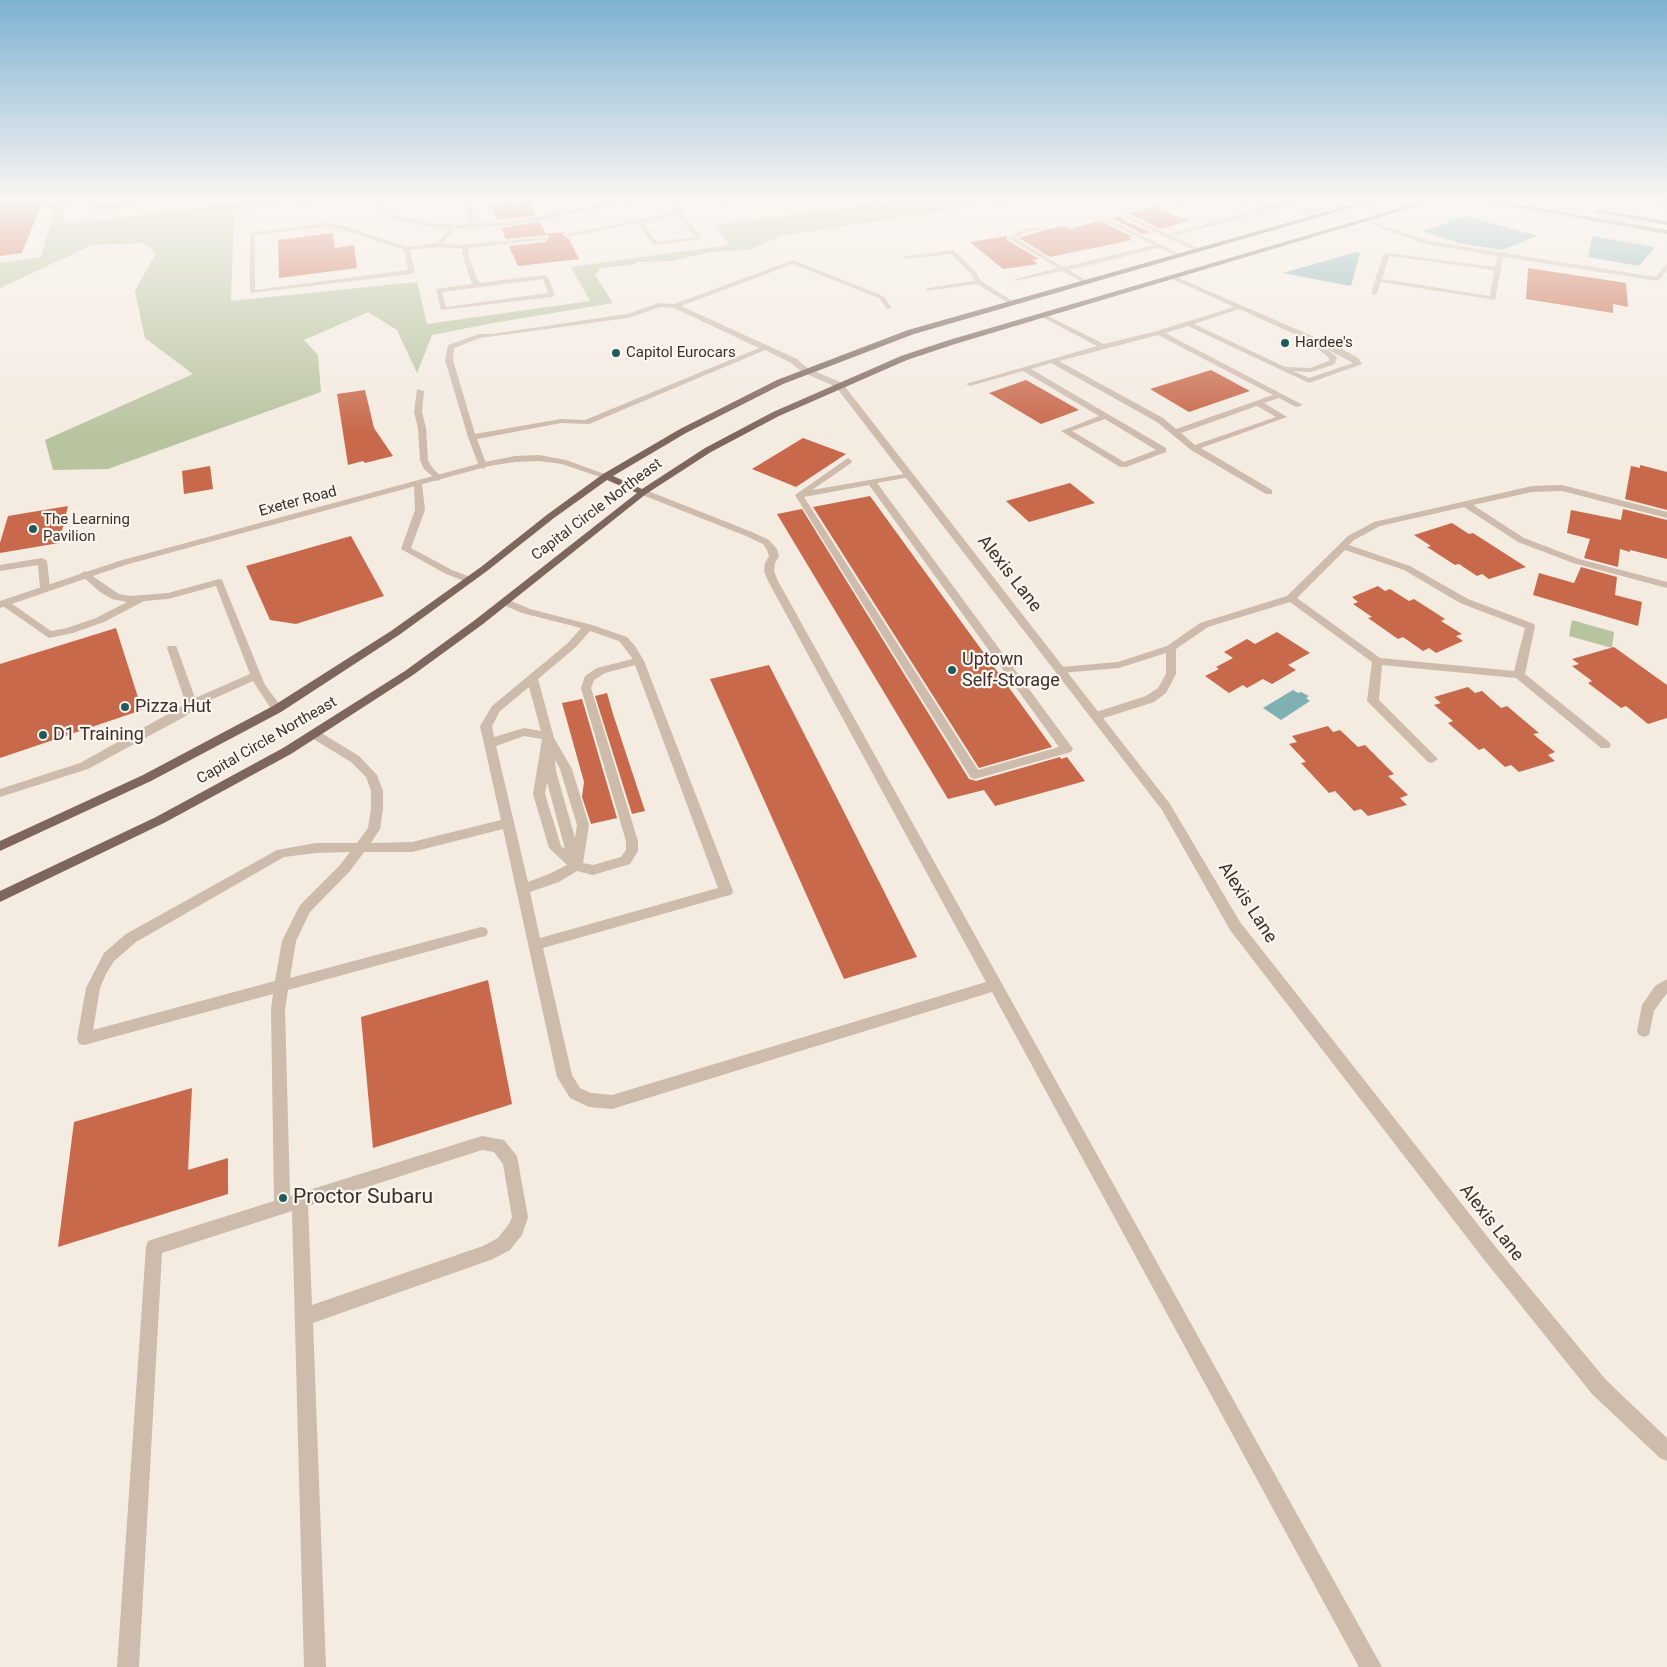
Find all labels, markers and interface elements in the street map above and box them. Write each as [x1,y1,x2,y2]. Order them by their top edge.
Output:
place label: Hardee's [1295,334,1353,352]
marker: Hardee's [1279,337,1291,349]
place label: Capitol Eurocars [626,344,736,362]
marker: Capitol Eurocars [610,347,622,359]
street label: Capital Circle Northeast [528,455,666,565]
street label: Exeter Road [257,483,339,521]
place label: The Learning Pavilion [43,511,130,546]
marker: The Learning Pavilion [27,523,39,535]
street label: Alexis Lane [972,531,1046,617]
place label: Uptown Self-Storage [962,649,1060,692]
marker: Uptown Self-Storage [946,664,958,676]
street label: Capital Circle Northeast [194,694,340,788]
place label: Pizza Hut [135,696,212,718]
marker: Pizza Hut [119,701,131,713]
place label: D1 Training [53,724,144,746]
marker: D1 Training [37,729,49,741]
street label: Alexis Lane [1213,859,1281,947]
street label: Alexis Lane [1454,1180,1528,1266]
place label: Proctor Subaru [293,1185,433,1211]
marker: Proctor Subaru [277,1192,289,1204]

